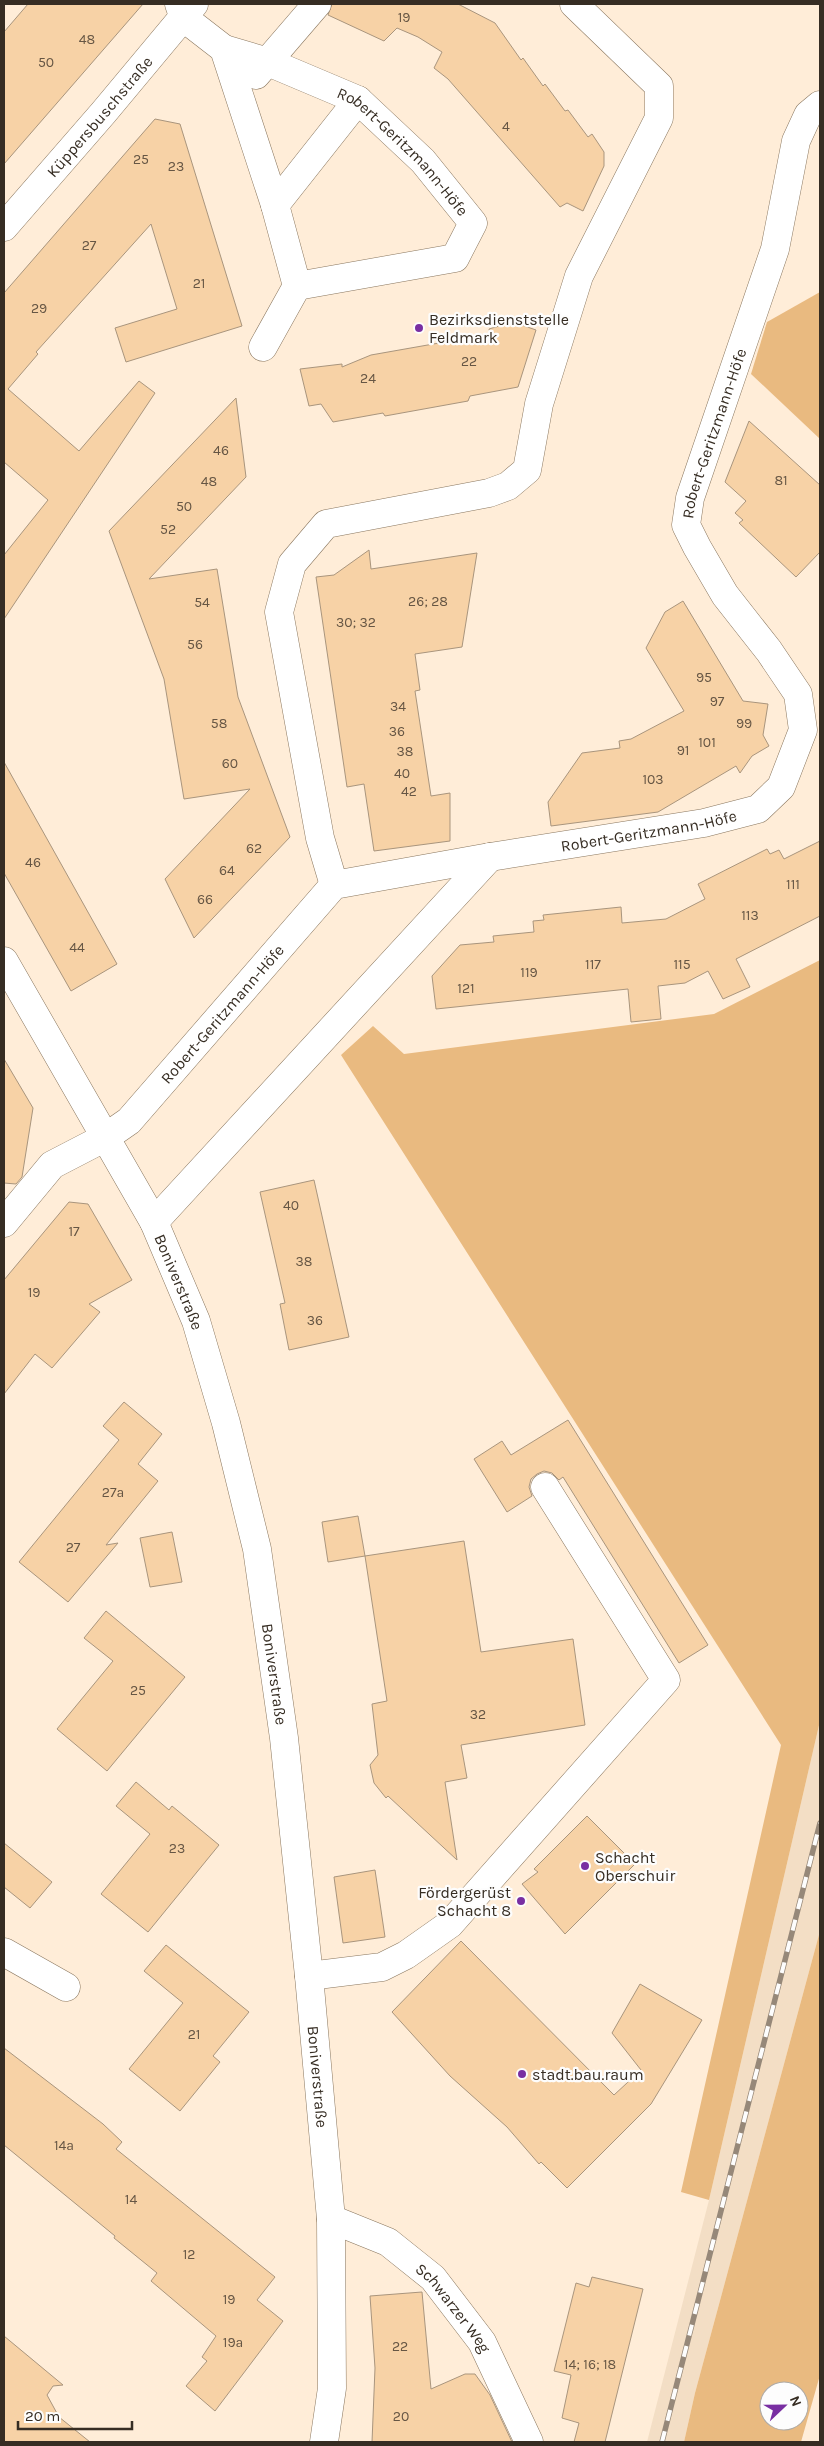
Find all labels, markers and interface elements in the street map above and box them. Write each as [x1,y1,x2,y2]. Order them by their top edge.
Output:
house number: 19 [398,9,410,26]
house number: 48 [79,31,95,48]
street label: Küppersbuschstraße [43,52,157,181]
house number: 50 [38,54,54,71]
street label: Robert-Geritzmann-Höfe [334,83,472,220]
house number: 4 [502,118,510,135]
house number: 25 [133,151,149,168]
house number: 23 [168,158,184,175]
house number: 27 [82,237,97,254]
house number: 21 [193,275,205,292]
house number: 29 [31,300,47,317]
place label: Bezirksdienststelle Feldmark [429,310,569,347]
marker: Bezirksdienststelle Feldmark [413,322,425,334]
street label: Robert-Geritzmann-Höfe [678,346,750,520]
house number: 22 [461,353,477,370]
house number: 24 [360,370,376,387]
house number: 46 [213,442,229,459]
house number: 81 [774,472,788,489]
house number: 48 [201,473,217,490]
house number: 50 [176,498,192,515]
house number: 52 [160,521,176,538]
house number: 26; 28 [408,593,448,610]
house number: 54 [194,594,210,611]
house number: 30; 32 [336,614,376,631]
house number: 56 [187,636,203,653]
house number: 95 [696,669,712,686]
house number: 97 [710,693,725,710]
house number: 34 [390,698,406,715]
house number: 58 [211,715,227,732]
house number: 99 [736,715,752,732]
house number: 36 [389,723,405,740]
house number: 101 [698,734,716,751]
house number: 91 [677,742,689,759]
house number: 38 [397,743,413,760]
house number: 60 [222,755,238,772]
house number: 40 [394,765,410,782]
house number: 103 [642,771,664,788]
house number: 42 [401,783,417,800]
street label: Robert-Geritzmann-Höfe [559,806,739,856]
house number: 62 [246,840,262,857]
house number: 46 [25,854,41,871]
house number: 64 [219,862,235,879]
house number: 111 [786,876,800,893]
house number: 66 [197,891,213,908]
house number: 113 [741,907,759,924]
house number: 44 [69,939,85,956]
street label: Robert-Geritzmann-Höfe [157,941,288,1088]
house number: 117 [585,956,601,973]
house number: 115 [673,956,691,973]
house number: 119 [520,964,538,981]
house number: 121 [457,980,475,997]
house number: 40 [283,1197,299,1214]
house number: 17 [68,1223,80,1240]
street label: Boniverstraße [150,1231,207,1332]
house number: 38 [296,1253,312,1270]
house number: 19 [28,1284,40,1301]
house number: 36 [307,1312,323,1329]
house number: 27a [102,1484,124,1501]
house number: 27 [66,1539,81,1556]
street label: Boniverstraße [258,1622,291,1726]
house number: 25 [130,1682,146,1699]
house number: 32 [470,1706,486,1723]
house number: 23 [169,1840,185,1857]
place label: Schacht Oberschuir [595,1848,676,1885]
marker: Schacht Oberschuir [579,1860,591,1872]
place label: Fördergerüst Schacht 8 [418,1883,511,1920]
marker: Fördergerüst Schacht 8 [515,1895,527,1907]
street label: Boniverstraße [304,2025,332,2129]
house number: 21 [188,2026,200,2043]
place label: stadt.bau.raum [532,2065,644,2084]
marker: stadt.bau.raum [516,2068,528,2080]
house number: 14a [54,2137,74,2154]
house number: 14 [125,2191,137,2208]
house number: 12 [183,2246,195,2263]
street label: Schwarzer Weg [412,2259,495,2356]
house number: 19 [223,2291,235,2308]
house number: 19a [223,2334,243,2351]
house number: 22 [392,2338,408,2355]
house number: 14; 16; 18 [564,2356,616,2373]
north arrow [759,2381,809,2431]
text: N [786,2393,805,2409]
scale bar [18,2398,131,2430]
text: 20 m [25,2407,60,2425]
house number: 20 [393,2408,409,2425]

